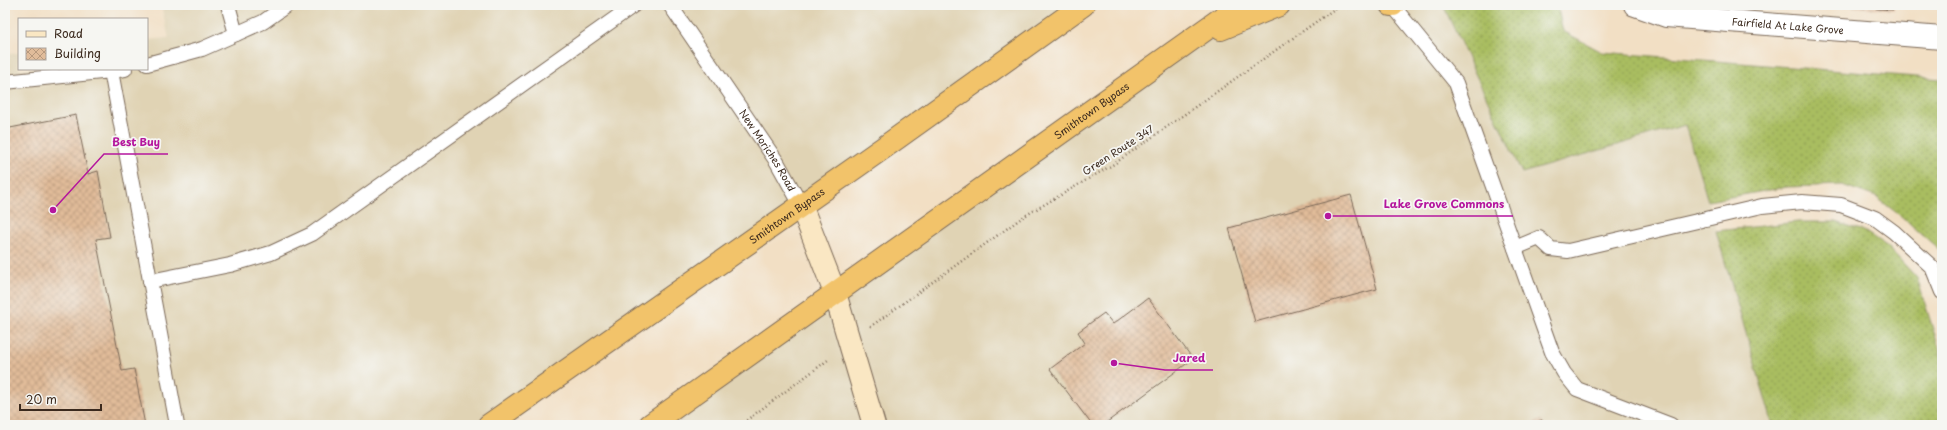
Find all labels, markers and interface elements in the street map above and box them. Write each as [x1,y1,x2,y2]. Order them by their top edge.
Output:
street label: Fairfield At Lake Grove [1731,13,1844,37]
legend [18,18,148,70]
text: Road [54,24,83,42]
text: Building [54,44,101,62]
street label: Smithtown Bypass [1051,78,1132,142]
street label: New Moriches Road [736,106,800,194]
street label: Green Route 347 [1079,121,1157,178]
callout: Best Buy [104,131,168,154]
text: Best Buy [112,133,160,150]
street label: Smithtown Bypass [746,183,828,247]
callout: Lake Grove Commons [1376,193,1513,216]
text: Lake Grove Commons [1384,195,1504,212]
callout: Jared [1165,347,1213,370]
text: Jared [1173,349,1206,366]
scale bar [20,386,101,412]
text: 20 m [26,390,57,408]

